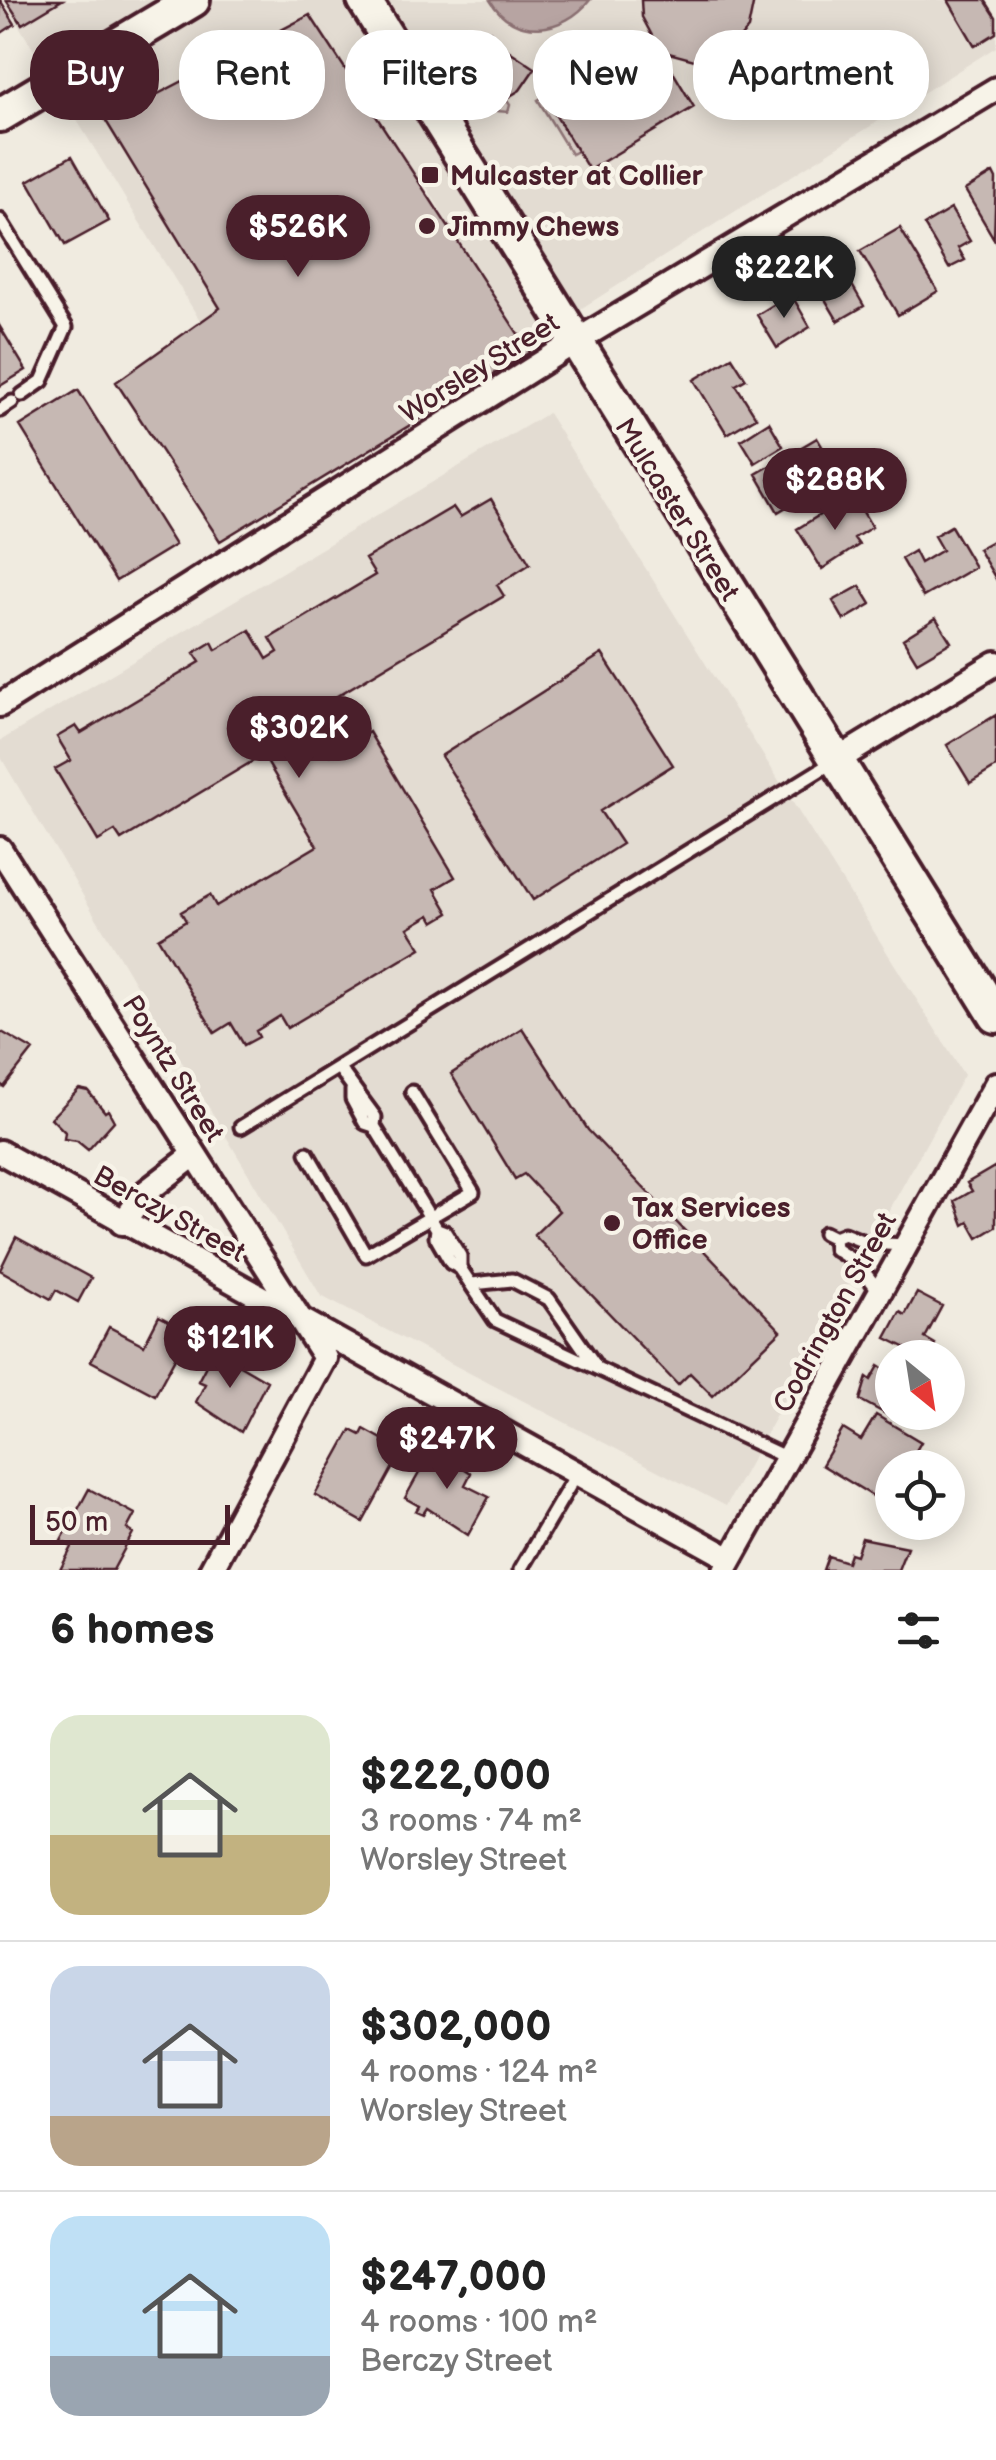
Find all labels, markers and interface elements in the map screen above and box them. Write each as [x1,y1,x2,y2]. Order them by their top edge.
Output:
chip: Buy [30,30,159,120]
chip: Rent [179,30,325,120]
chip: Filters [345,30,513,120]
chip: New [533,30,673,120]
chip: Apartment [693,30,929,120]
place label: Mulcaster at Collier [450,160,704,193]
marker: Mulcaster at Collier [419,164,441,186]
pin: $526K [228,195,368,280]
text: $526K [248,208,348,247]
place label: Jimmy Chews [447,211,619,244]
marker: Jimmy Chews [416,215,438,237]
pin: $222K [714,236,854,321]
text: $222K [734,249,834,288]
street label: Worsley Street [394,306,566,430]
street label: Mulcaster Street [607,413,746,607]
pin: $288K [765,448,905,533]
text: $288K [785,461,885,500]
pin: $302K [229,696,369,781]
text: $302K [249,709,349,748]
street label: Poyntz Street [115,990,231,1148]
street label: Berczy Street [88,1159,251,1270]
place label: Tax Services Office [632,1192,790,1257]
street label: Codrington Street [767,1207,904,1419]
marker: Tax Services Office [601,1212,623,1234]
pin: $121K [160,1306,300,1391]
text: $121K [186,1319,274,1358]
north arrow [875,1340,965,1430]
map controls [875,1340,965,1540]
pin: $247K [377,1407,517,1492]
text: $247K [398,1420,496,1459]
button: locate [875,1450,965,1540]
scale bar [30,1500,230,1544]
text: 50 m [45,1506,108,1539]
icon: filters [891,1603,946,1658]
text: 6 homes [50,1605,214,1656]
text: $222,000 [360,1751,551,1802]
icon: home [130,1755,250,1875]
text: 3 rooms · 74 m² [360,1802,582,1841]
text: Worsley Street [360,1841,567,1880]
text: $302,000 [360,2002,551,2053]
icon: home [130,2006,250,2126]
text: 4 rooms · 124 m² [360,2053,598,2092]
text: Worsley Street [360,2092,567,2131]
text: $247,000 [360,2252,547,2303]
icon: home [130,2256,250,2376]
text: 4 rooms · 100 m² [360,2303,598,2342]
text: Berczy Street [360,2342,552,2381]

